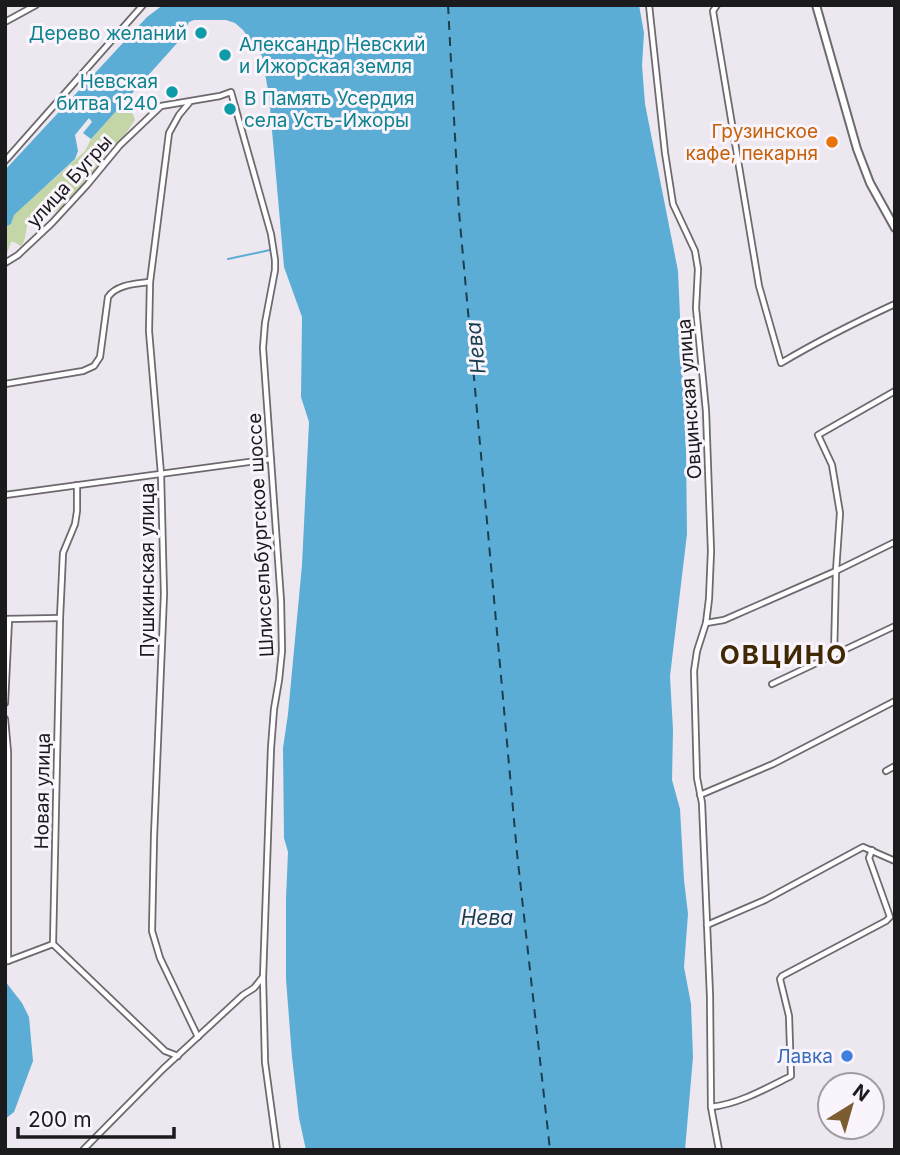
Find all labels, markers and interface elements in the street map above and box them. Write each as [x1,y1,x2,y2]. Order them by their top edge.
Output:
place label: Дерево желаний [29,22,187,45]
marker: Дерево желаний [193,25,209,41]
place label: Александр Невский и Ижорская земля [239,33,425,78]
marker: Александр Невский и Ижорская земля [217,47,233,63]
place label: Невская битва 1240 [56,70,158,115]
marker: Невская битва 1240 [164,84,180,100]
place label: В Память Усердия села Усть-Ижоры [244,87,415,132]
marker: В Память Усердия села Усть-Ижоры [222,101,238,117]
place label: Грузинское кафе, пекарня [685,120,818,165]
street label: улица Бугры [22,130,117,232]
marker: Грузинское кафе, пекарня [824,134,840,150]
street label: Овцинская улица [672,318,707,480]
water label: Нева [460,321,491,375]
street label: Шлиссельбургское шоссе [243,412,278,658]
street label: Пушкинская улица [136,483,159,657]
district label: ОВЦИНО [720,639,848,670]
street label: Новая улица [30,732,55,850]
water label: Нева [461,905,513,930]
place label: Лавка [776,1045,833,1068]
marker: Лавка [839,1048,855,1064]
north arrow [816,1071,886,1141]
text: N [848,1079,874,1106]
scale bar [18,1096,173,1140]
text: 200 m [28,1107,92,1132]

